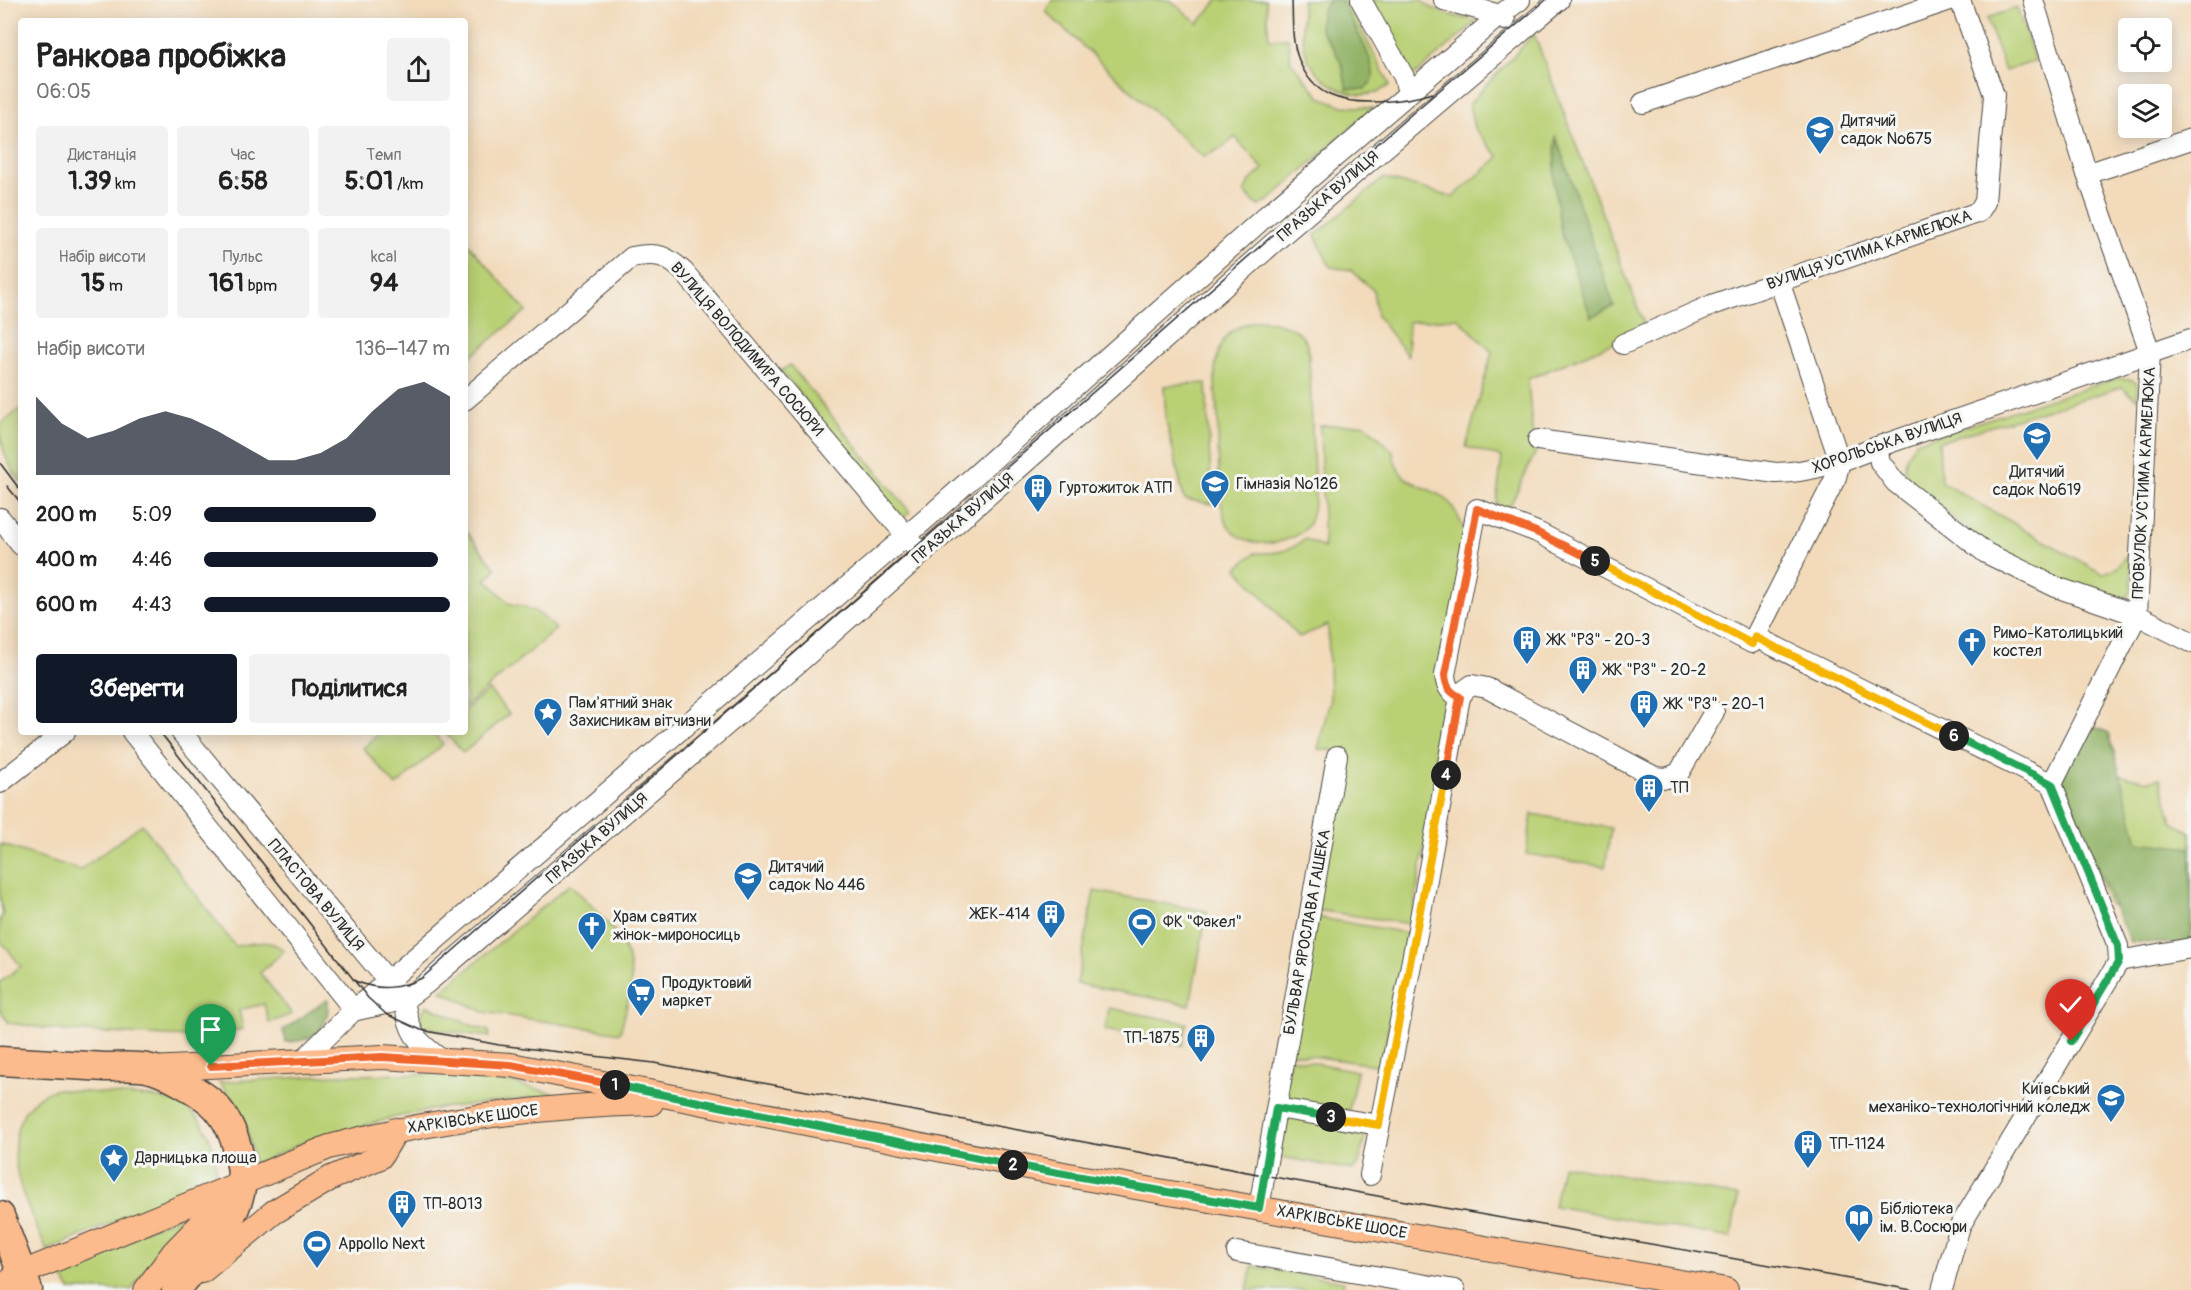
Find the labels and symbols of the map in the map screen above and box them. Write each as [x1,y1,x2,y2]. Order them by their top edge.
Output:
place label: Дитячий садок №675 [1840,111,1932,149]
school or university icon: Дитячий садок №675 [1804,114,1836,156]
street label: ПРАЗЬКА ВУЛИЦЯ [1273,146,1383,246]
street label: ВУЛИЦЯ УСТИМА КАРМЕЛЮКА [1764,205,1974,295]
street label: ВУЛИЦЯ ВОЛОДИМИРА СОСЮРИ [666,258,828,440]
street label: ПРОВУЛОК УСТИМА КАРМЕЛЮКА [2128,366,2160,600]
street label: ХОРОЛЬСЬКА ВУЛИЦЯ [1809,408,1965,478]
school or university icon: Дитячий садок №619 [2021,420,2053,462]
place label: Дитячий садок №619 [1993,462,2081,500]
street label: ПРАЗЬКА ВУЛИЦЯ [908,468,1018,568]
school or university icon: Гімназія №126 [1199,468,1231,510]
building icon: Гуртожиток АТП [1022,472,1054,514]
place label: Гімназія №126 [1236,474,1338,494]
place label: Гуртожиток АТП [1059,478,1173,498]
pin: 5 [1580,546,1610,576]
place label: Римо-Католицький костел [1993,623,2123,661]
building icon: ЖК "РЗ" - 20-3 [1511,624,1543,666]
church icon: Римо-Католицький костел [1956,626,1988,668]
place label: ЖК "РЗ" - 20-3 [1545,630,1650,650]
building icon: ЖК "РЗ" - 20-2 [1567,654,1599,696]
place label: ЖК "РЗ" - 20-2 [1601,660,1706,680]
building icon: ЖК "РЗ" - 20-1 [1628,688,1660,730]
place label: Пам'ятний знак Захисникам вітчизни [569,693,711,731]
place label: ЖК "РЗ" - 20-1 [1662,694,1765,714]
place icon: Пам'ятний знак Захисникам вітчизни [532,696,564,738]
pin: 6 [1939,721,1969,751]
pin: 4 [1431,760,1461,790]
building icon: ТП [1633,772,1665,814]
place label: ТП [1670,778,1689,798]
street label: ПРАЗЬКА ВУЛИЦЯ [542,788,652,888]
street label: БУЛЬВАР ЯРОСЛАВА ГАШЕКА [1279,828,1335,1036]
street label: ПЛАСТОВА ВУЛИЦЯ [263,835,369,955]
place label: Дитячий садок № 446 [768,857,865,895]
school or university icon: Дитячий садок № 446 [732,860,764,902]
building icon: ЖЕК-414 [1035,898,1067,940]
place label: ЖЕК-414 [968,904,1030,924]
sports icon: ФК "Факел" [1126,906,1158,948]
place label: Храм святих жінок-мироносиць [613,907,741,945]
church icon: Храм святих жінок-мироносиць [576,910,608,952]
place label: ФК "Факел" [1163,912,1242,932]
place label: Продуктовий маркет [662,973,752,1011]
supermarket icon: Продуктовий маркет [625,976,657,1018]
pin [2045,979,2096,1041]
pin [185,1004,236,1066]
building icon: ТП-1875 [1185,1022,1217,1064]
place label: ТП-1875 [1123,1028,1180,1048]
pin: 1 [600,1070,630,1100]
place label: Київський механіко-технологічний коледж [1869,1079,2091,1117]
school or university icon: Київський механіко-технологічний коледж [2095,1082,2127,1124]
street label: ХАРКІВСЬКЕ ШОСЕ [406,1100,540,1138]
pin: 3 [1316,1102,1346,1132]
building icon: ТП-1124 [1792,1128,1824,1170]
place label: ТП-1124 [1829,1134,1885,1154]
place icon: Дарницька площа [98,1142,130,1184]
place label: Дарницька площа [134,1148,257,1168]
pin: 2 [998,1150,1028,1180]
building icon: ТП-8013 [386,1188,418,1230]
place label: ТП-8013 [423,1194,483,1214]
place label: Бібліотека ім. В.Сосюри [1880,1199,1967,1237]
street label: ХАРКІВСЬКЕ ШОСЕ [1275,1201,1409,1243]
library icon: Бібліотека ім. В.Сосюри [1843,1202,1875,1244]
sports icon: Appollo Next [301,1228,333,1270]
place label: Appollo Next [338,1234,425,1254]

